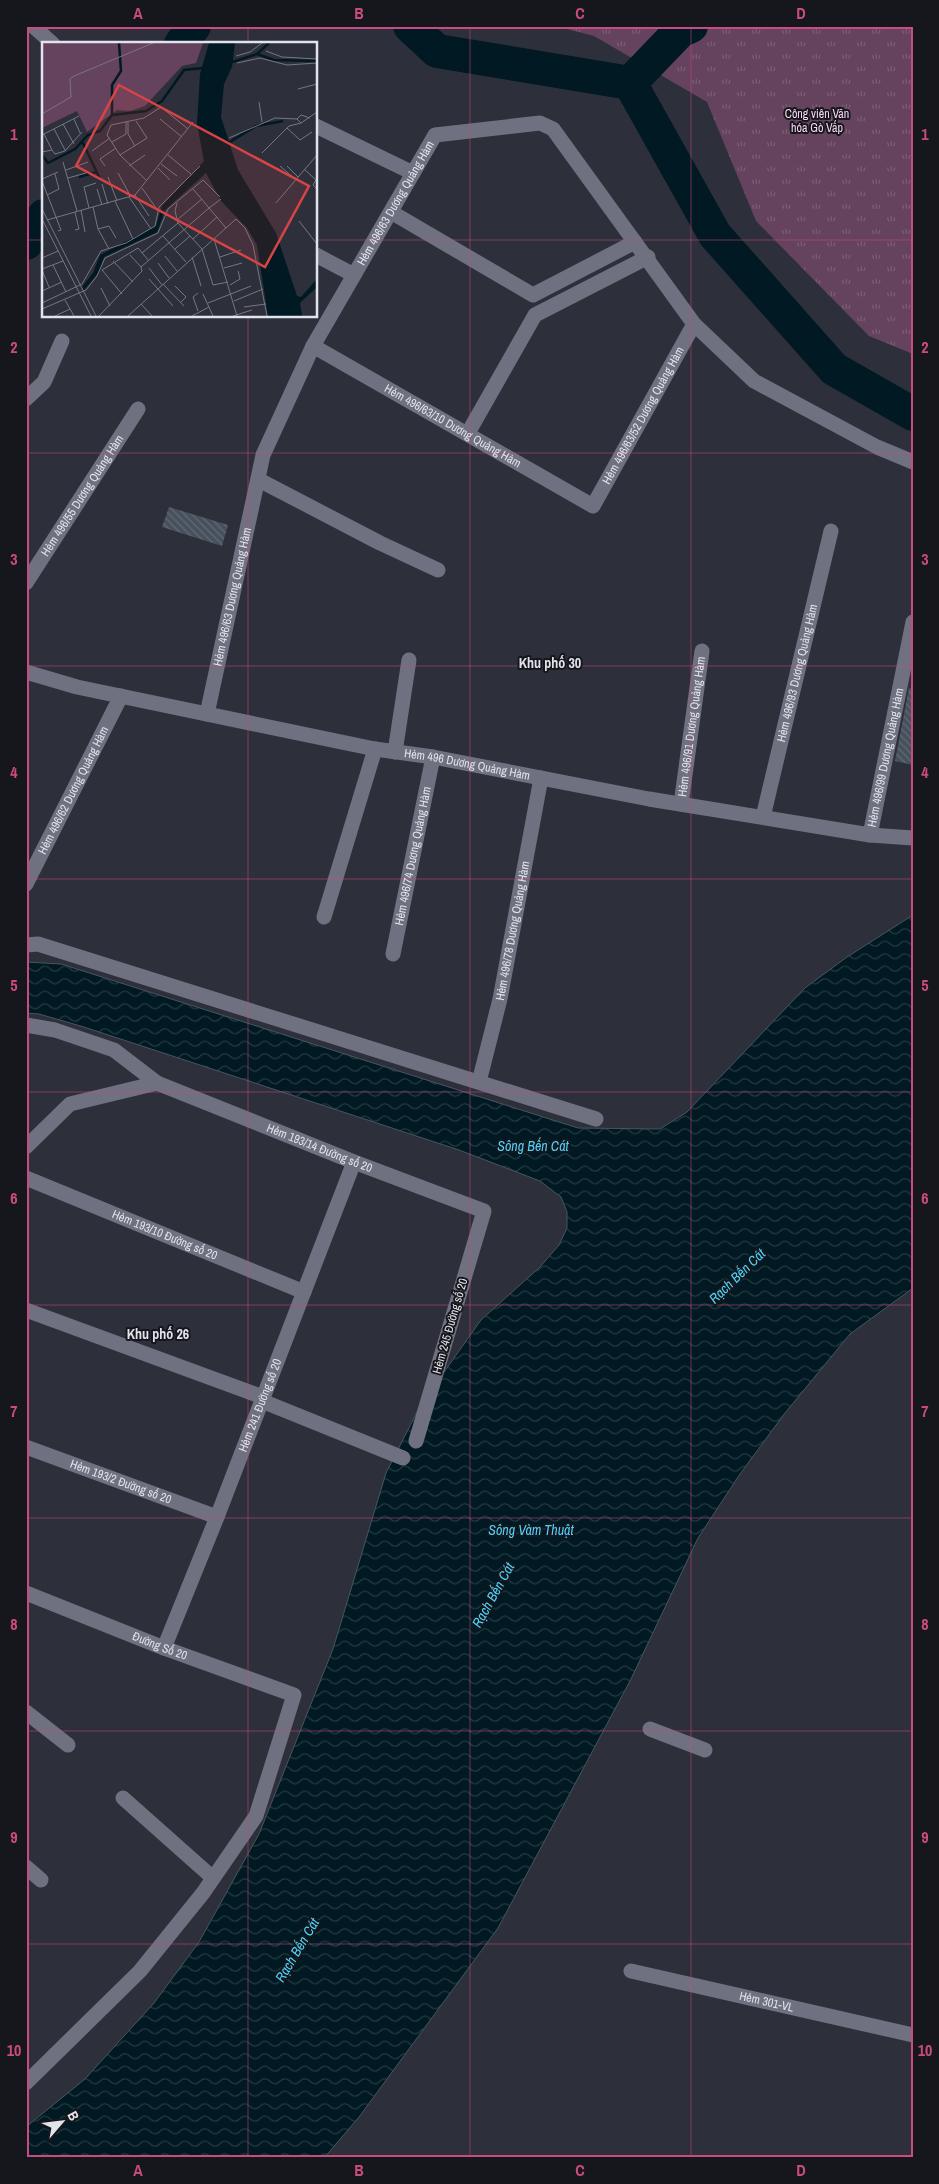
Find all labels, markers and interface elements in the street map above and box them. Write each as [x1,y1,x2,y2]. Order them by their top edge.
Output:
text: A [133,2,143,24]
text: B [354,2,364,24]
text: C [575,2,585,24]
text: D [796,2,806,24]
inset map [42,42,318,318]
park label: Công viên Văn hóa Gò Vấp [785,106,849,136]
text: 1 [10,123,18,145]
text: 1 [921,123,929,145]
street label: Hẻm 496/63 Dương Quảng Hàm [353,138,438,268]
text: 2 [10,336,18,358]
text: 2 [921,336,929,358]
street label: Hẻm 496/63/52 Dương Quảng Hàm [599,344,688,487]
street label: Hẻm 496/63/10 Dương Quảng Hàm [381,380,524,471]
street label: Hẻm 496/55 Dương Quảng Hàm [37,432,127,559]
street label: Hẻm 496/63 Dương Quảng Hàm [210,526,255,668]
text: 3 [10,548,18,570]
text: 3 [921,548,929,570]
street label: Hẻm 496/93 Dương Quảng Hàm [773,602,821,744]
district label: Khu phố 30 [519,654,581,672]
street label: Hẻm 496/91 Dương Quảng Hàm [674,656,709,798]
street label: Hẻm 496/99 Dương Quảng Hàm [864,687,907,828]
street label: Hẻm 496/62 Dương Quảng Hàm [34,724,112,857]
street label: Hẻm 496 Dương Quảng Hàm [403,745,531,784]
text: 4 [10,761,18,783]
text: 4 [921,761,929,783]
street label: Hẻm 496/74 Dương Quảng Hàm [391,785,435,927]
street label: Hẻm 496/78 Dương Quảng Hàm [492,860,533,1002]
text: 5 [10,974,18,996]
text: 5 [921,974,929,996]
street label: Hẻm 193/14 Đường số 20 [264,1120,375,1176]
water label: Sông Bến Cát [497,1137,570,1155]
text: 6 [10,1187,18,1209]
text: 6 [921,1187,929,1209]
street label: Hẻm 193/10 Đường số 20 [110,1206,220,1264]
water label: Rạch Bến Cát [705,1244,770,1307]
street label: Hẻm 245 Đường số 20 [429,1276,471,1376]
district label: Khu phố 26 [127,1325,189,1343]
street label: Hẻm 241 Đường số 20 [235,1356,285,1454]
text: 7 [10,1400,18,1422]
text: 7 [921,1400,929,1422]
street label: Hẻm 193/2 Đường số 20 [68,1456,174,1508]
water label: Sông Vàm Thuật [488,1521,574,1539]
water label: Rạch Bến Cát [468,1559,519,1631]
text: 8 [10,1613,18,1635]
text: 8 [921,1613,929,1635]
street label: Đường Số 20 [130,1628,190,1664]
text: 9 [10,1826,18,1848]
text: 9 [921,1826,929,1848]
water label: Rạch Bến Cát [271,1914,324,1985]
street label: Hẻm 301-VL [738,1988,796,2016]
text: 10 [7,2039,21,2061]
text: 10 [918,2039,932,2061]
north arrow [38,2096,88,2146]
text: B [64,2108,83,2124]
text: A [133,2159,143,2181]
text: B [354,2159,364,2181]
text: C [575,2159,585,2181]
text: D [796,2159,806,2181]

